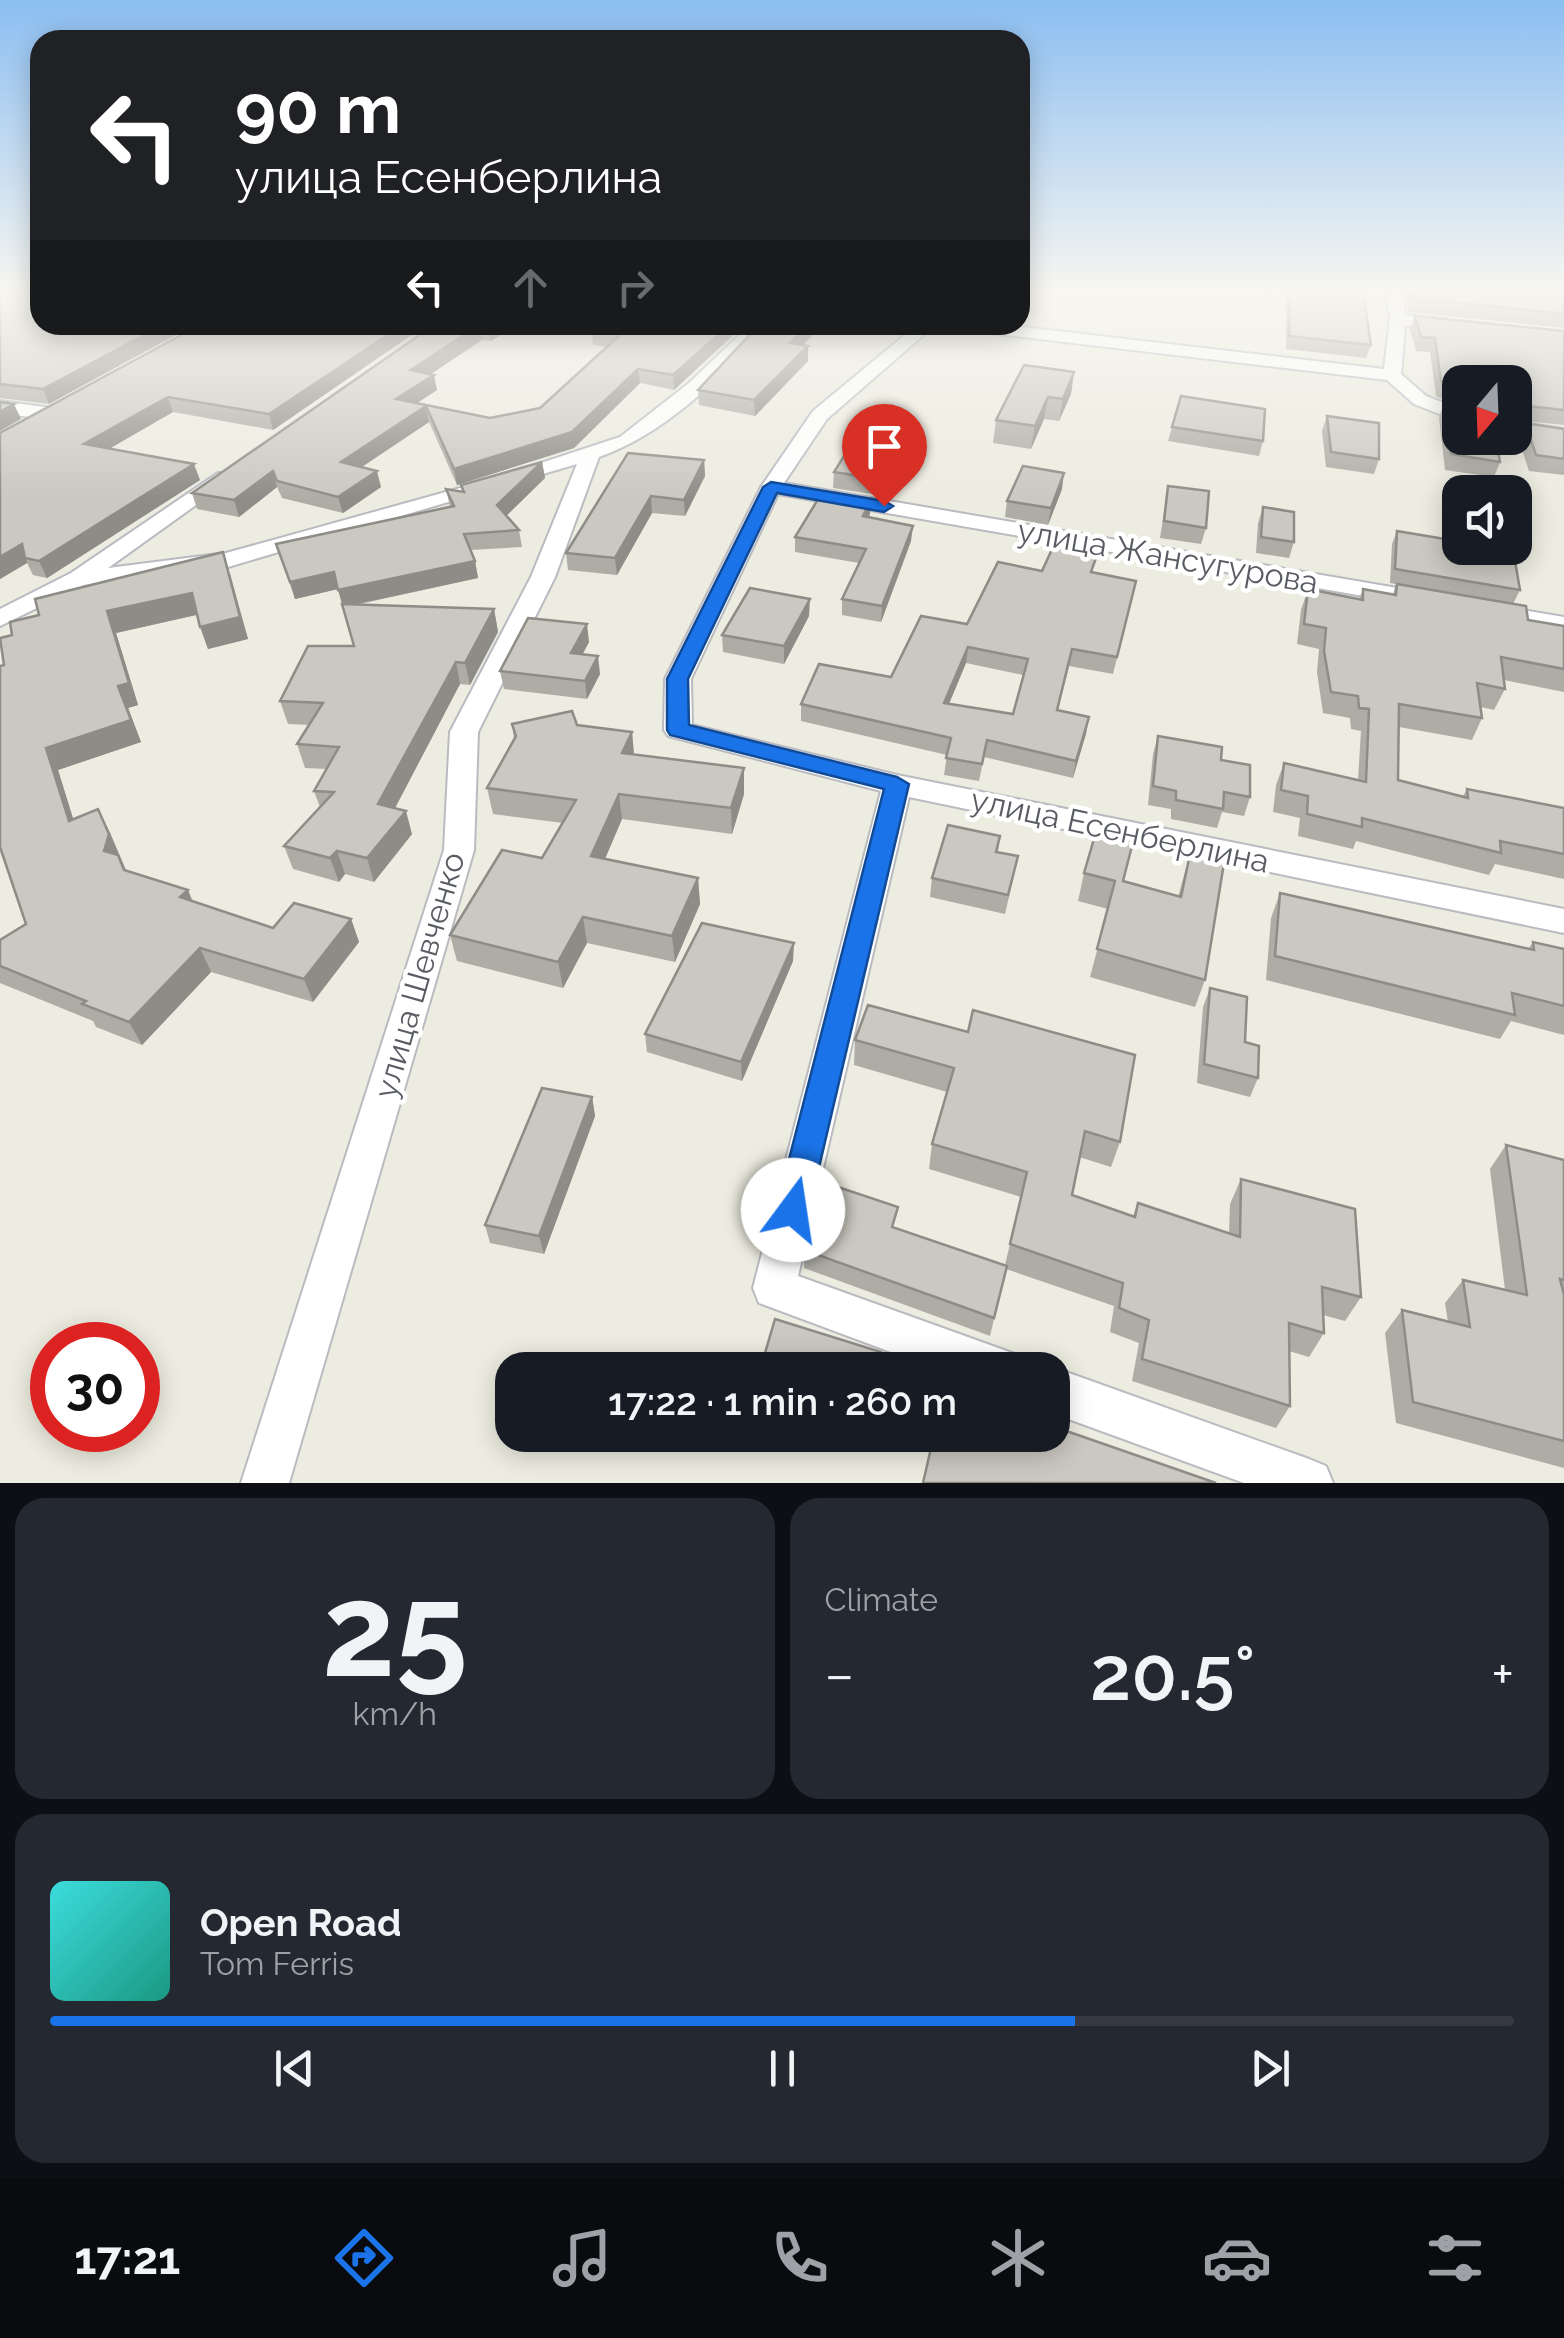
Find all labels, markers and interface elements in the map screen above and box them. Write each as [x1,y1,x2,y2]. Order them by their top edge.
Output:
text: 90 m [235,67,401,149]
icon: left [70,70,200,200]
text: улица Есенберлина [235,151,662,204]
icon: left [398,260,453,315]
icon: ahead [503,260,558,315]
icon: right [608,260,663,315]
north arrow [1442,365,1532,455]
map controls [1442,365,1532,565]
pin [842,404,927,507]
icon: arrive [857,419,912,474]
button: sound [1442,475,1532,565]
street label: улица Жансугурова [1015,511,1321,601]
street label: улица Есенберлина [968,780,1272,880]
street label: улица Шевченко [366,848,472,1102]
position arrow [741,1158,845,1262]
speed limit sign: 30 [30,1322,160,1452]
text: 17:22 · 1 min · 260 m [608,1379,957,1424]
text: 25 [322,1554,467,1706]
text: Climate [825,1581,938,1618]
text: 20.5° [1090,1629,1255,1718]
text: − [825,1642,854,1707]
text: + [1491,1642,1514,1707]
text: km/h [353,1695,437,1732]
text: Open Road [200,1900,401,1945]
text: Tom Ferris [200,1945,354,1982]
icon: previous [267,2041,322,2096]
icon: pause [755,2041,810,2096]
icon: next [1243,2041,1298,2096]
icon: directions [329,2223,399,2293]
icon: music [547,2223,617,2293]
icon: phone [765,2223,835,2293]
icon: climate [983,2223,1053,2293]
icon: car [1202,2223,1272,2293]
icon: filters [1420,2223,1490,2293]
text: 17:21 [74,2232,180,2285]

